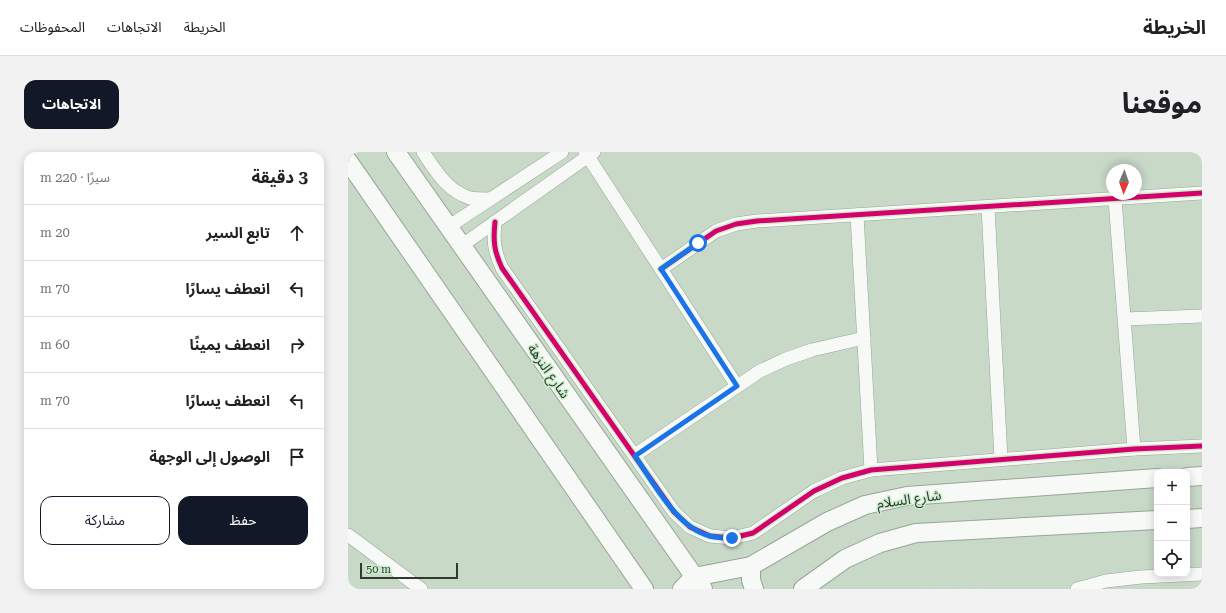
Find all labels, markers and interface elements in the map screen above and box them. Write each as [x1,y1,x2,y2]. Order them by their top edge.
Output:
text: الخريطة [1143,16,1206,39]
text: المحفوظات [20,19,85,35]
text: الاتجاهات [107,19,162,35]
text: الخريطة [184,19,226,35]
button: الاتجاهات [24,80,119,129]
text: موقعنا [1122,87,1202,120]
north arrow [1106,164,1142,200]
text: 3 دقيقة [251,167,308,187]
text: سيرًا · 220 m [40,170,110,185]
icon: ahead [286,222,308,244]
text: تابع السير [206,224,270,242]
text: 20 m [40,225,70,240]
route start [689,234,707,252]
icon: left [286,278,308,300]
text: انعطف يسارًا [186,280,270,298]
text: 70 m [40,281,70,296]
icon: right [286,334,308,356]
text: انعطف يمينًا [190,336,270,354]
text: 60 m [40,337,70,352]
street label: شارع النزهة [522,341,573,403]
icon: left [286,390,308,412]
text: انعطف يسارًا [186,392,270,410]
text: 70 m [40,393,70,408]
icon: arrive [286,446,308,468]
text: الوصول إلى الوجهة [149,448,270,466]
map controls [1154,469,1190,577]
button: + [1154,469,1190,505]
street label: شارع السلام [876,487,943,514]
button: مشاركة [40,496,170,545]
button: حفظ [178,496,308,545]
button: − [1154,505,1190,541]
route end [723,529,741,547]
button: locate [1154,541,1190,577]
scale bar [360,561,458,580]
text: 50 m [366,563,391,576]

